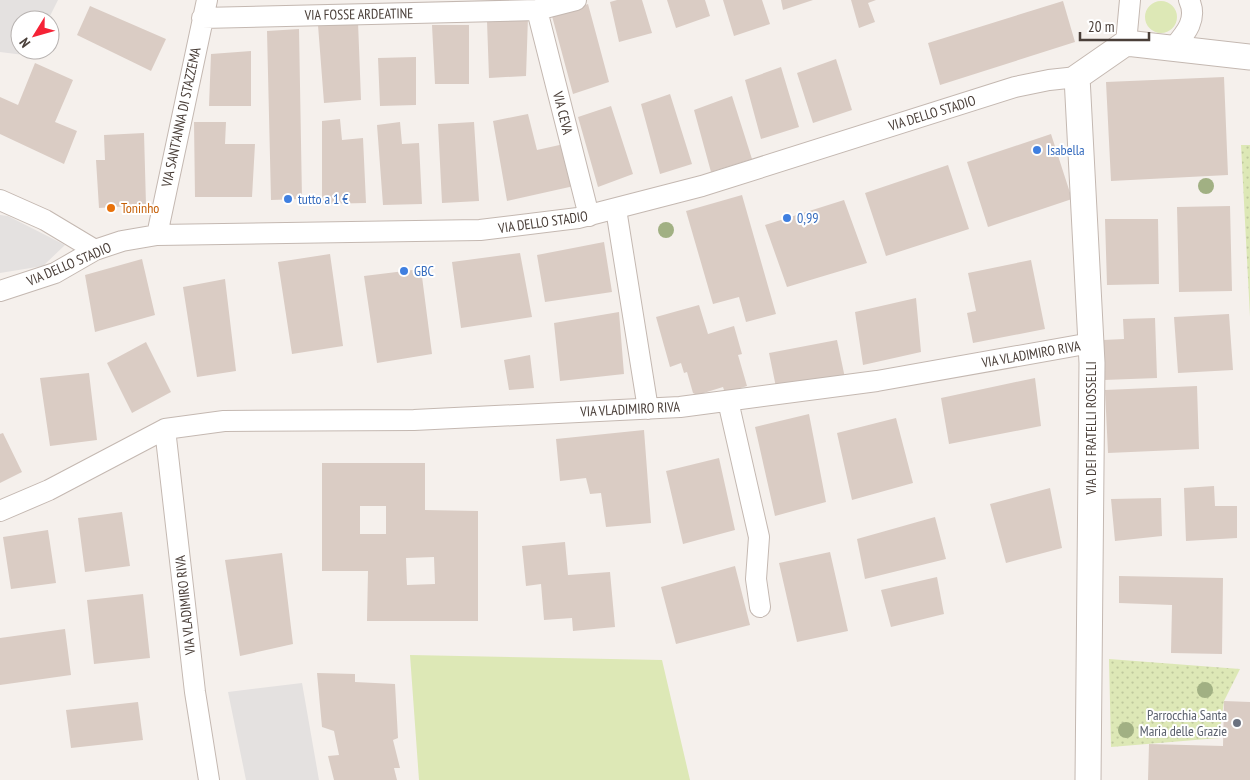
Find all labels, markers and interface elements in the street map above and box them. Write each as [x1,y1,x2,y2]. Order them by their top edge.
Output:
street label: VIA FOSSE ARDEATINE [304,4,413,24]
north arrow [10,10,60,60]
scale bar [1080,10,1149,42]
text: 20 m [1088,17,1114,36]
text: N [15,34,34,51]
street label: VIA SANT'ANNA DI STAZZEMA [157,45,205,189]
street label: VIA CEVA [549,89,577,137]
street label: VIA DELLO STADIO [885,91,978,135]
place label: Isabella [1047,141,1085,159]
marker: Isabella [1031,144,1043,156]
place label: tutto a 1 € [298,190,349,208]
marker: tutto a 1 € [282,193,294,205]
place label: Toninho [121,199,159,217]
marker: Toninho [105,202,117,214]
street label: VIA DELLO STADIO [496,207,589,237]
place label: 0,99 [797,209,819,227]
marker: 0,99 [781,212,793,224]
street label: VIA DELLO STADIO [23,238,114,290]
place label: GBC [414,262,434,280]
marker: GBC [398,265,410,277]
street label: VIA VLADIMIRO RIVA [979,336,1082,372]
street label: VIA DEI FRATELLI ROSSELLI [1082,361,1100,496]
street label: VIA VLADIMIRO RIVA [579,397,681,421]
street label: VIA VLADIMIRO RIVA [171,554,199,657]
place label: Parrocchia Santa Maria delle Grazie [1140,706,1227,740]
marker: Parrocchia Santa Maria delle Grazie [1231,717,1243,729]

